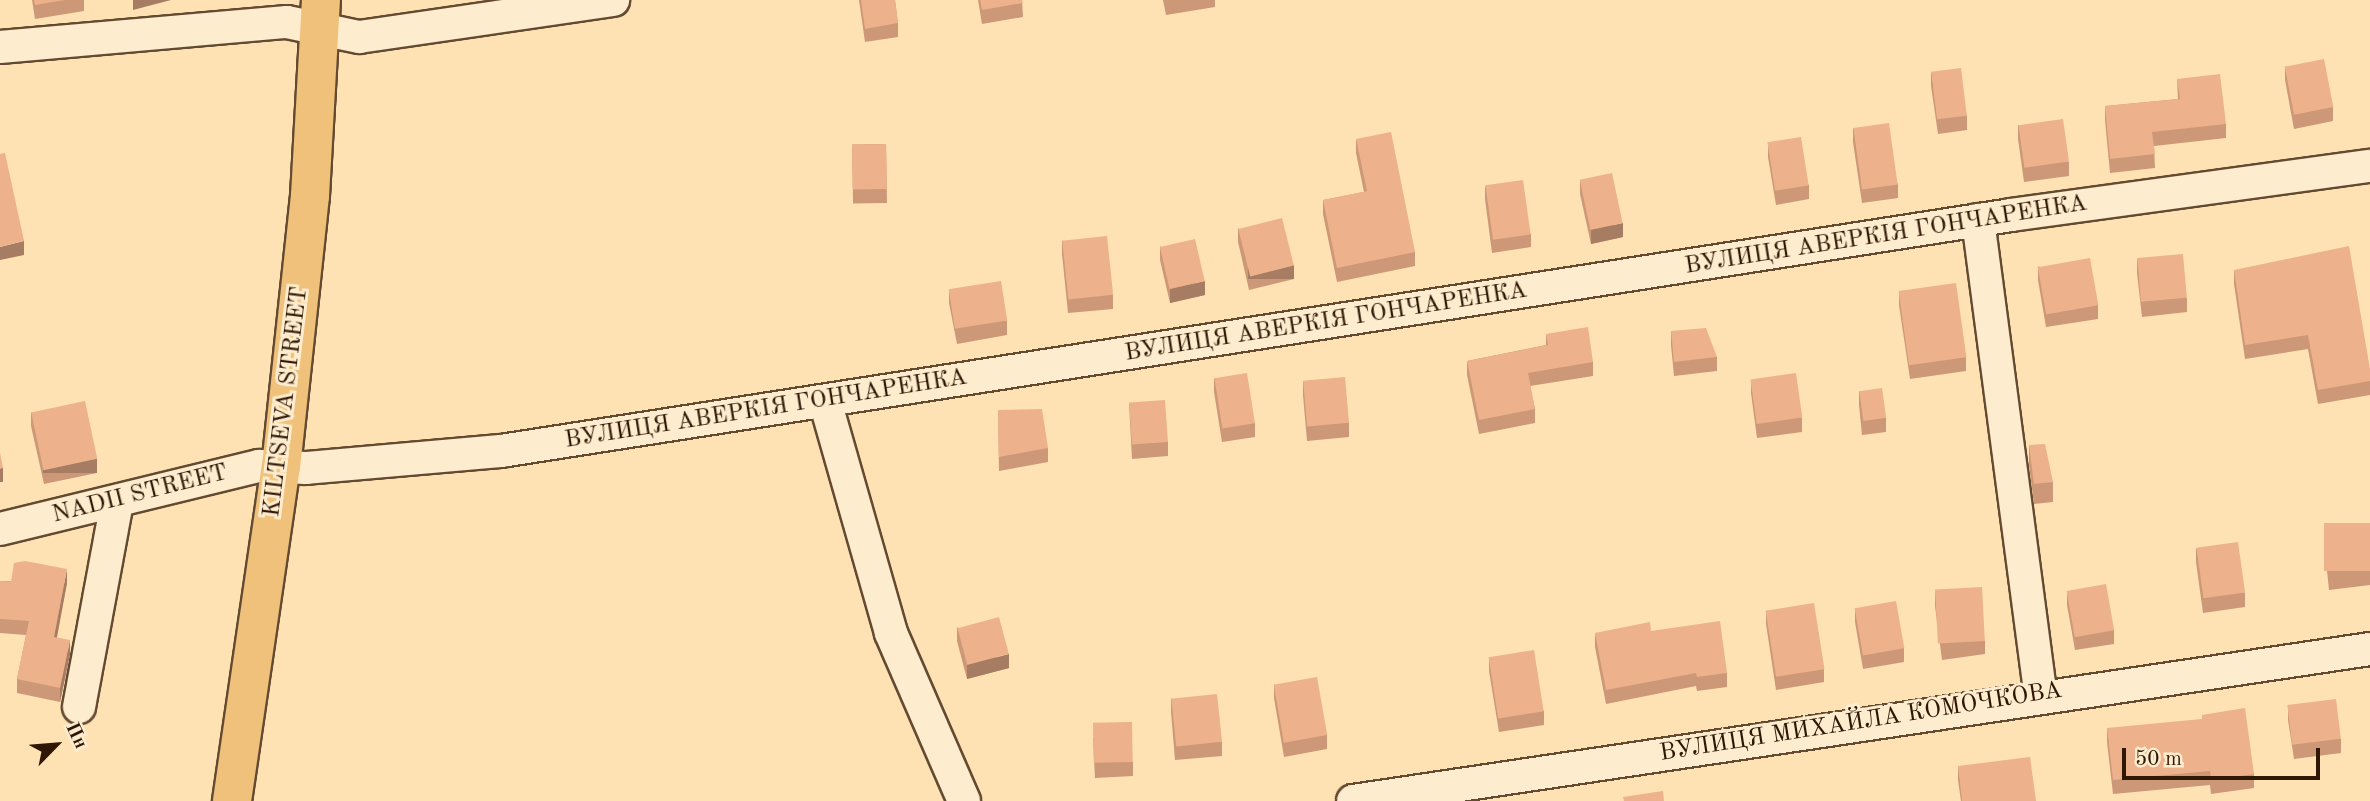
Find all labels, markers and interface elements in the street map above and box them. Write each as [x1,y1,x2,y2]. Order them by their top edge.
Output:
street label: ВУЛИЦЯ АВЕРКІЯ ГОНЧАРЕНКА [1683,190,2089,282]
street label: ВУЛИЦЯ АВЕРКІЯ ГОНЧАРЕНКА [1123,277,1529,369]
street label: KILTSEVA STREET [259,285,315,519]
street label: ВУЛИЦЯ АВЕРКІЯ ГОНЧАРЕНКА [563,364,969,456]
street label: NADII STREET [49,459,231,531]
street label: ВУЛИЦЯ МИХАЙЛА КОМОЧКОВА [1658,677,2064,769]
north arrow [21,710,91,780]
text: Пн [61,720,90,752]
scale bar [2125,734,2323,778]
text: 50 m [2135,749,2182,770]

